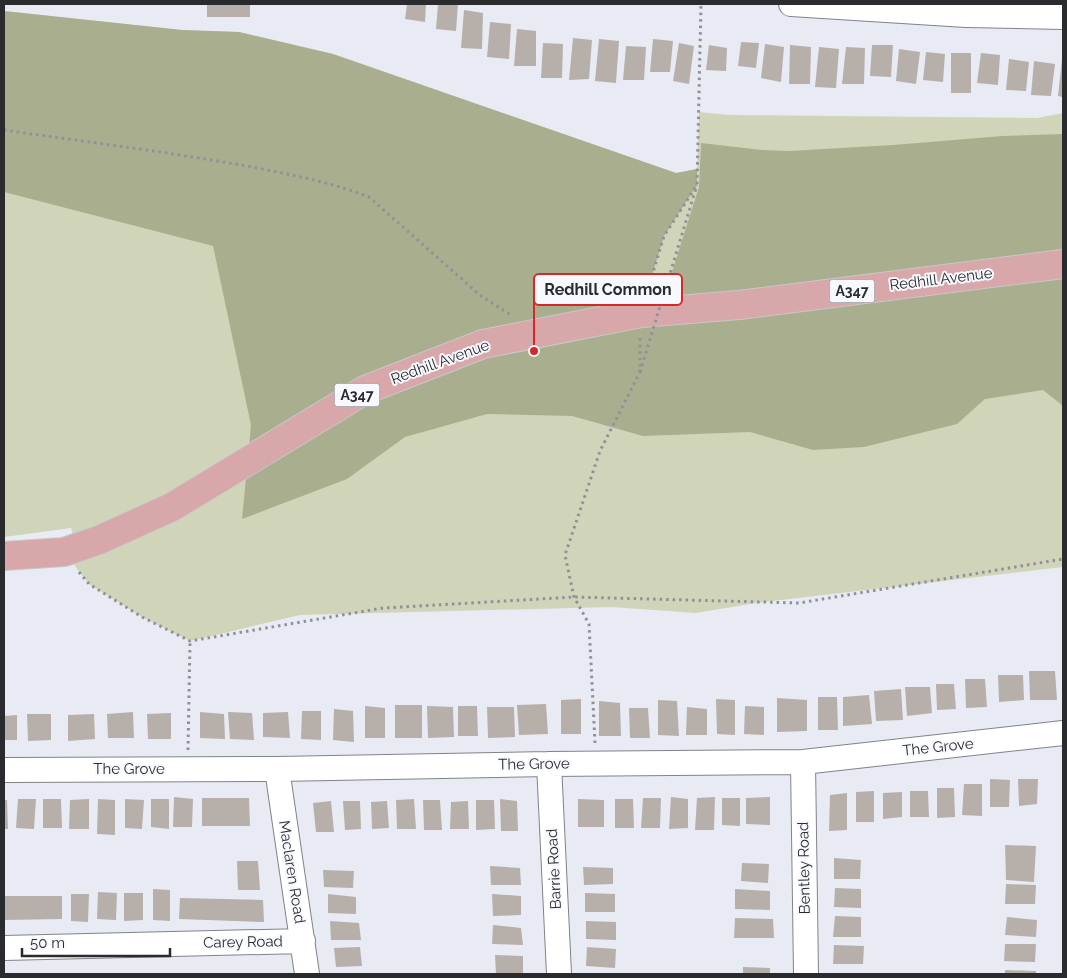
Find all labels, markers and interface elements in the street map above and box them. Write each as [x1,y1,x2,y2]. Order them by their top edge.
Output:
street label: Redhill Avenue [889,264,994,294]
callout: Redhill Common [534,274,682,305]
text: Redhill Common [544,280,672,299]
road number: A347 [830,280,874,302]
street label: Redhill Avenue [388,336,492,388]
road number: A347 [334,384,380,406]
street label: The Grove [902,734,975,760]
street label: The Grove [498,754,570,774]
street label: The Grove [93,760,165,778]
street label: Maclaren Road [275,819,309,925]
street label: Bentley Road [794,822,814,914]
street label: Barrie Road [543,828,565,910]
scale bar [22,926,170,958]
street label: Carey Road [203,932,283,952]
text: 50 m [30,934,65,952]

